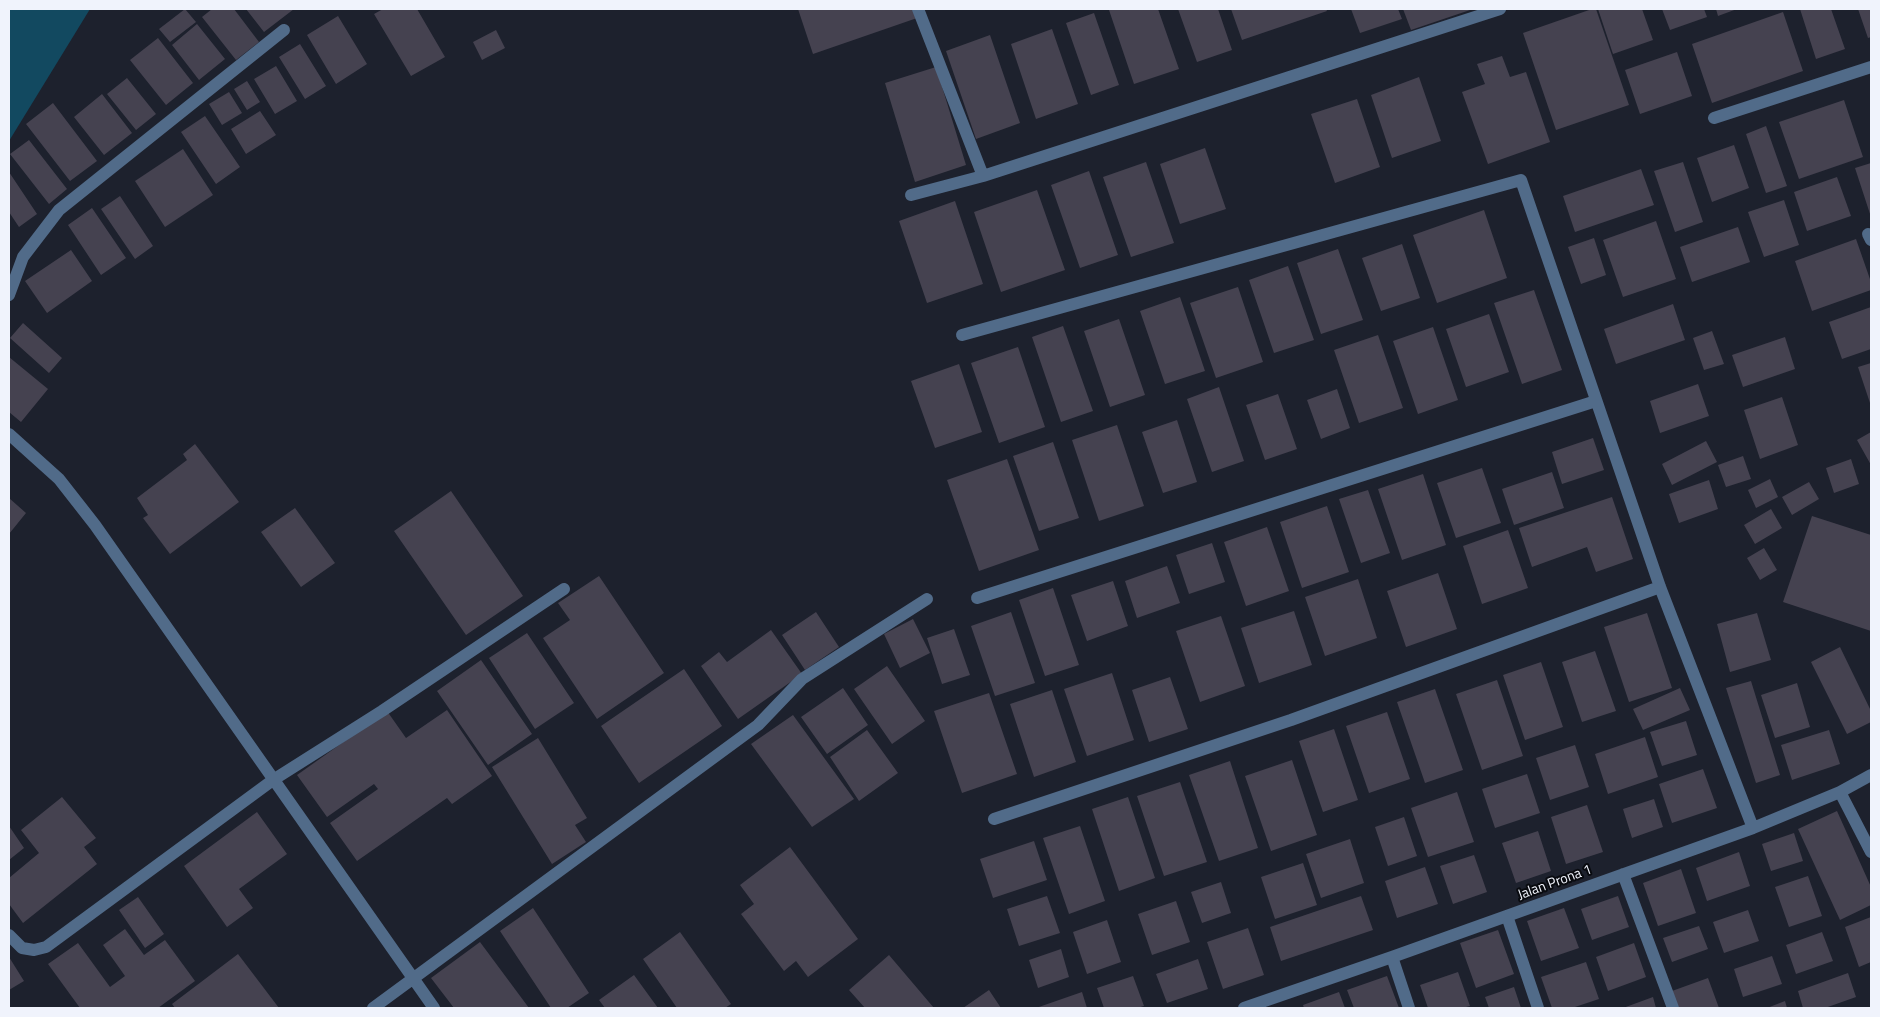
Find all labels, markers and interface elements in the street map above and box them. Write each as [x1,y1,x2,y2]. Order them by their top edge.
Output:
street label: Jalan Prona 1 [1516,862,1594,904]

